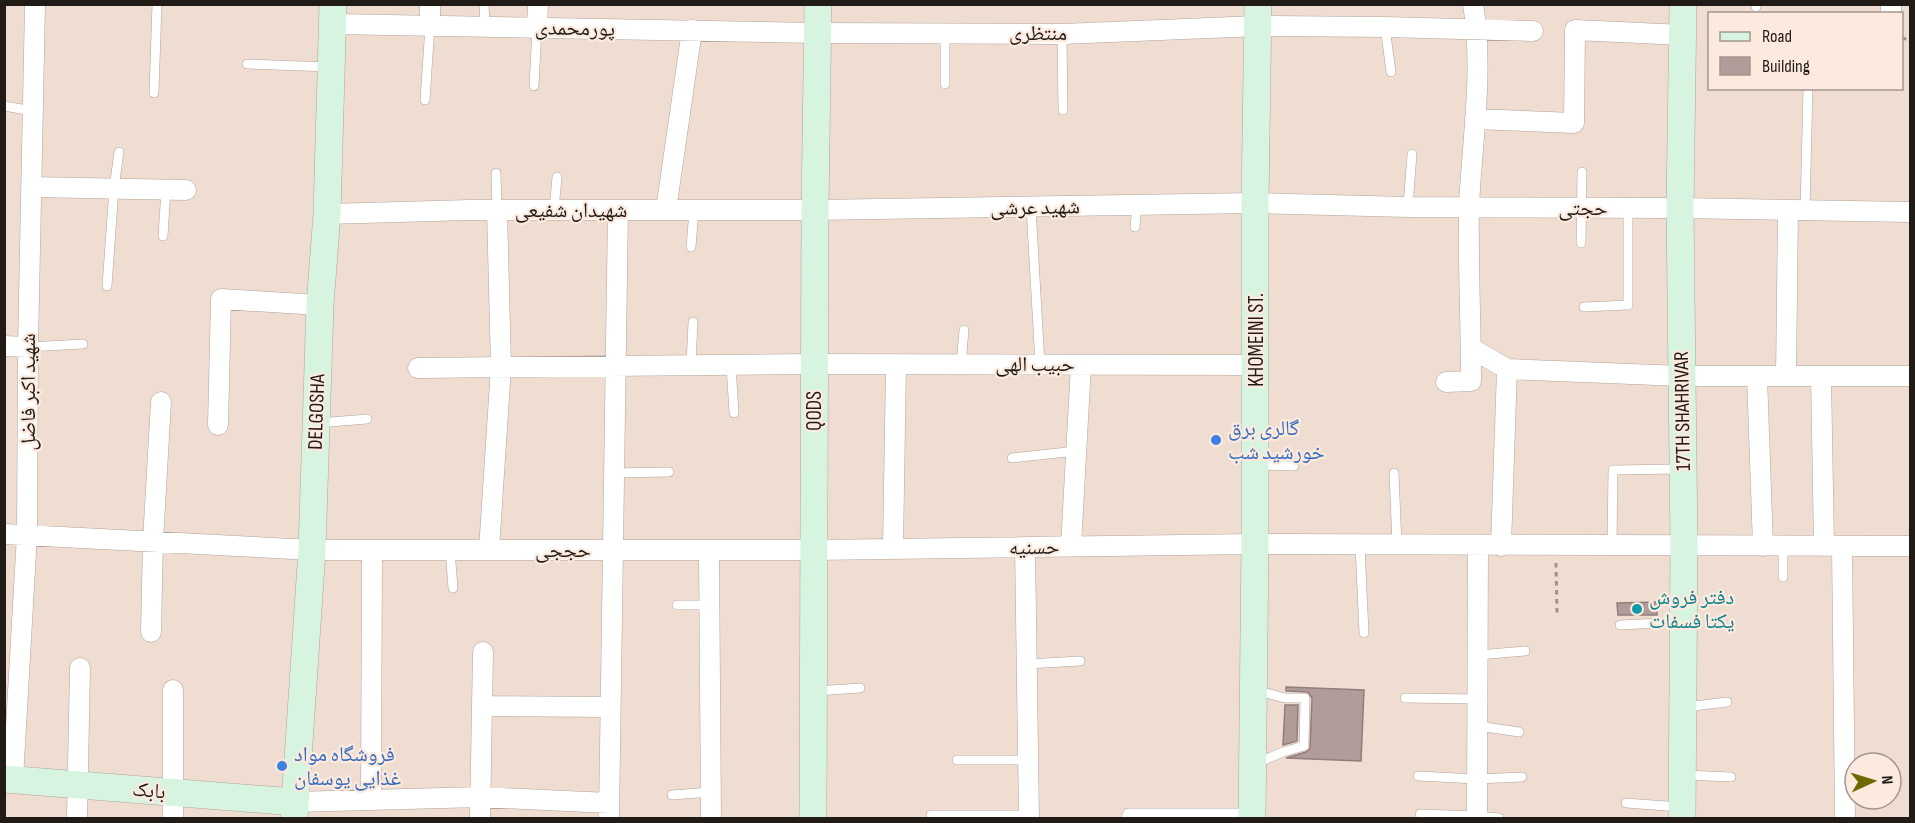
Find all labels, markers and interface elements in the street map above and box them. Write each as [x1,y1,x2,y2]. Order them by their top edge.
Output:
legend [1708,12,1903,90]
street label: پورمحمدی [535,15,615,42]
street label: منتظری [1009,21,1067,46]
text: Road [1762,26,1792,47]
text: Building [1762,56,1810,77]
street label: شهید عرشی [990,194,1080,221]
street label: حجتی [1558,196,1608,221]
street label: شهیدان شفیعی [515,198,627,223]
street label: KHOMEINI ST. [1244,293,1269,387]
street label: شهید اکبر فاضل [16,333,41,451]
street label: 17TH SHAHRIVAR [1669,351,1696,471]
street label: حبیب الهی [995,352,1075,377]
street label: DELGOSHA [303,373,330,450]
street label: QODS [802,391,827,431]
place label: گالری برق خورشید شب [1228,416,1325,465]
marker: گالری برق خورشید شب [1209,433,1223,447]
street label: حسنیه [1009,535,1059,560]
street label: حججی [535,538,591,563]
place label: دفتر فروش یکتا فسفات [1649,585,1734,634]
marker: دفتر فروش یکتا فسفات [1630,602,1644,616]
place label: فروشگاه مواد غذایی یوسفان [294,742,402,791]
north arrow [1843,751,1903,811]
marker: فروشگاه مواد غذایی یوسفان [275,759,289,773]
text: N [1877,775,1896,785]
street label: بابک [131,777,167,804]

